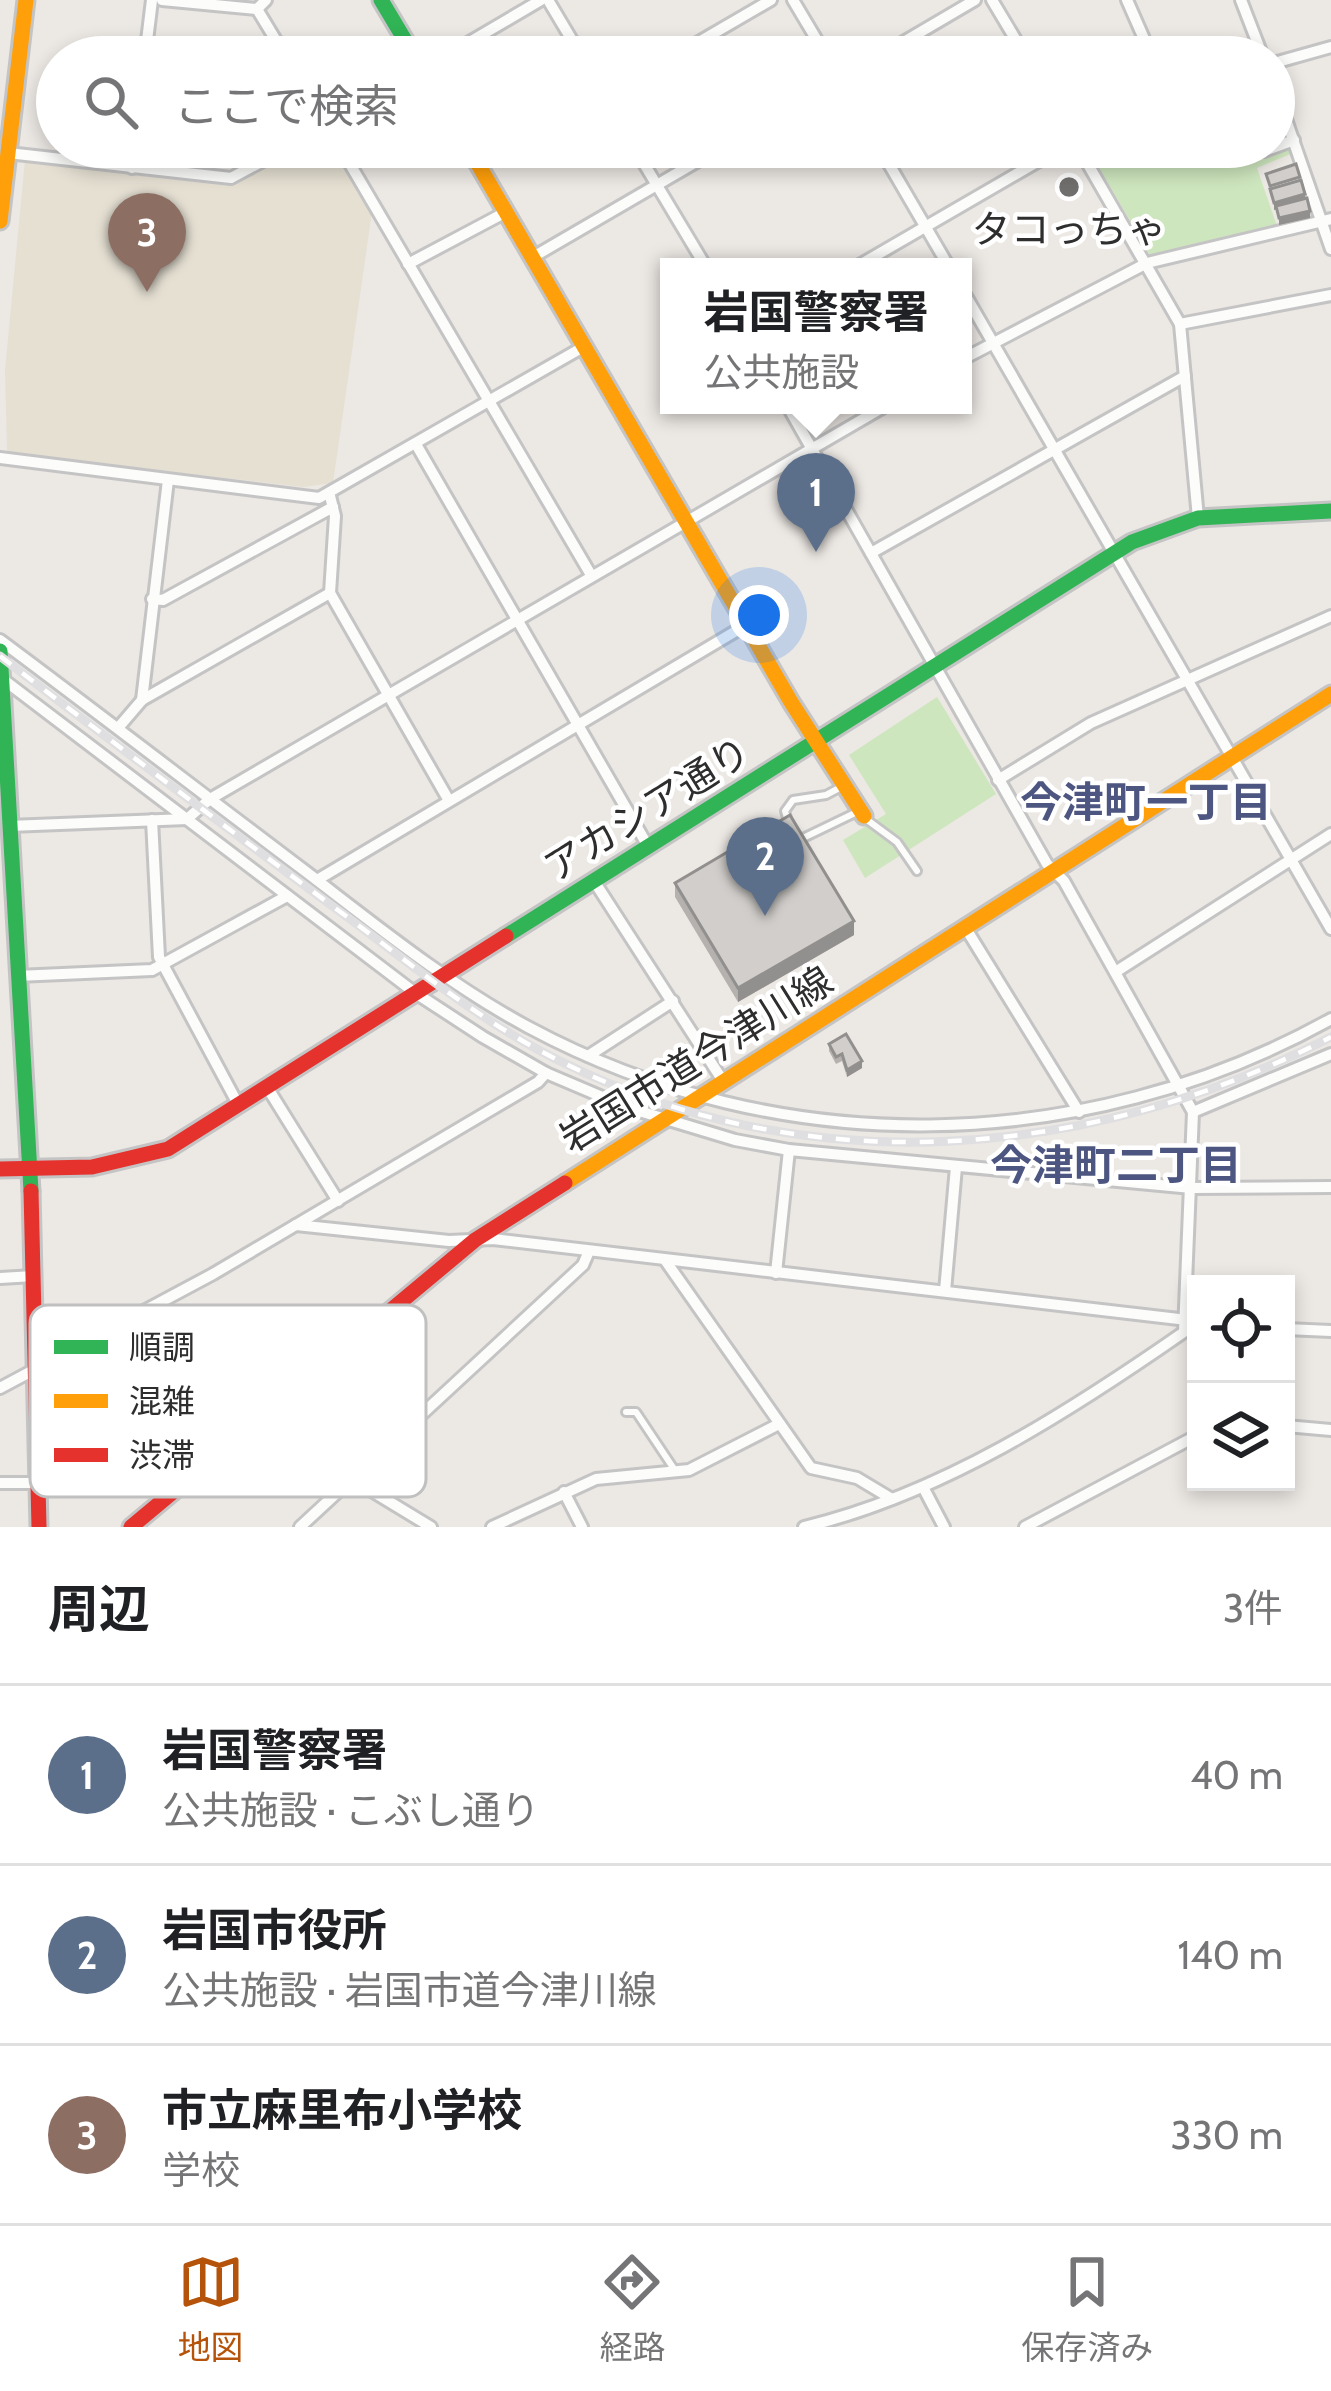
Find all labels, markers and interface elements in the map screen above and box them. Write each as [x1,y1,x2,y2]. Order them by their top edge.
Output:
search box [36,36,1295,168]
icon: search [78,69,144,135]
text: ここで検索 [174,79,399,133]
marker: タコっちゃ [1056,174,1082,200]
pin: 3 [108,193,186,292]
place label: タコっちゃ [971,205,1167,253]
popup [660,258,972,414]
text: 岩国警察署 [703,285,929,339]
text: 公共施設 [703,348,860,396]
pin: 1 [777,453,855,552]
your location [729,585,789,645]
street label: アカシア通り [535,727,759,891]
district label: 今津町一丁目 [1020,776,1272,828]
pin: 2 [726,817,804,916]
street label: 岩国市道今津川線 [551,956,841,1162]
district label: 今津町二丁目 [990,1139,1242,1191]
map controls [1187,1275,1295,1491]
button: locate [1187,1275,1295,1383]
legend [30,1305,426,1497]
text: 順調 [129,1327,195,1367]
text: 混雑 [129,1381,195,1421]
button: layers [1187,1383,1295,1491]
text: 渋滞 [129,1435,195,1475]
text: 周辺 [48,1578,150,1640]
text: 3件 [1223,1584,1283,1632]
text: 岩国警察署 [162,1723,387,1777]
text: 1 [80,1751,94,1799]
text: 40 m [1190,1751,1283,1799]
text: 公共施設 · こぶし通り [162,1786,540,1834]
text: 岩国市役所 [162,1903,387,1957]
text: 2 [77,1931,97,1979]
text: 140 m [1178,1931,1283,1979]
text: 公共施設 · 岩国市道今津川線 [162,1966,657,2014]
text: 市立麻里布小学校 [162,2083,522,2137]
text: 3 [76,2111,98,2159]
text: 330 m [1171,2111,1283,2159]
text: 学校 [162,2146,240,2194]
tab: 地図 [178,2249,244,2369]
tab: 経路 [599,2249,665,2369]
tab: 保存済み [1021,2249,1153,2369]

